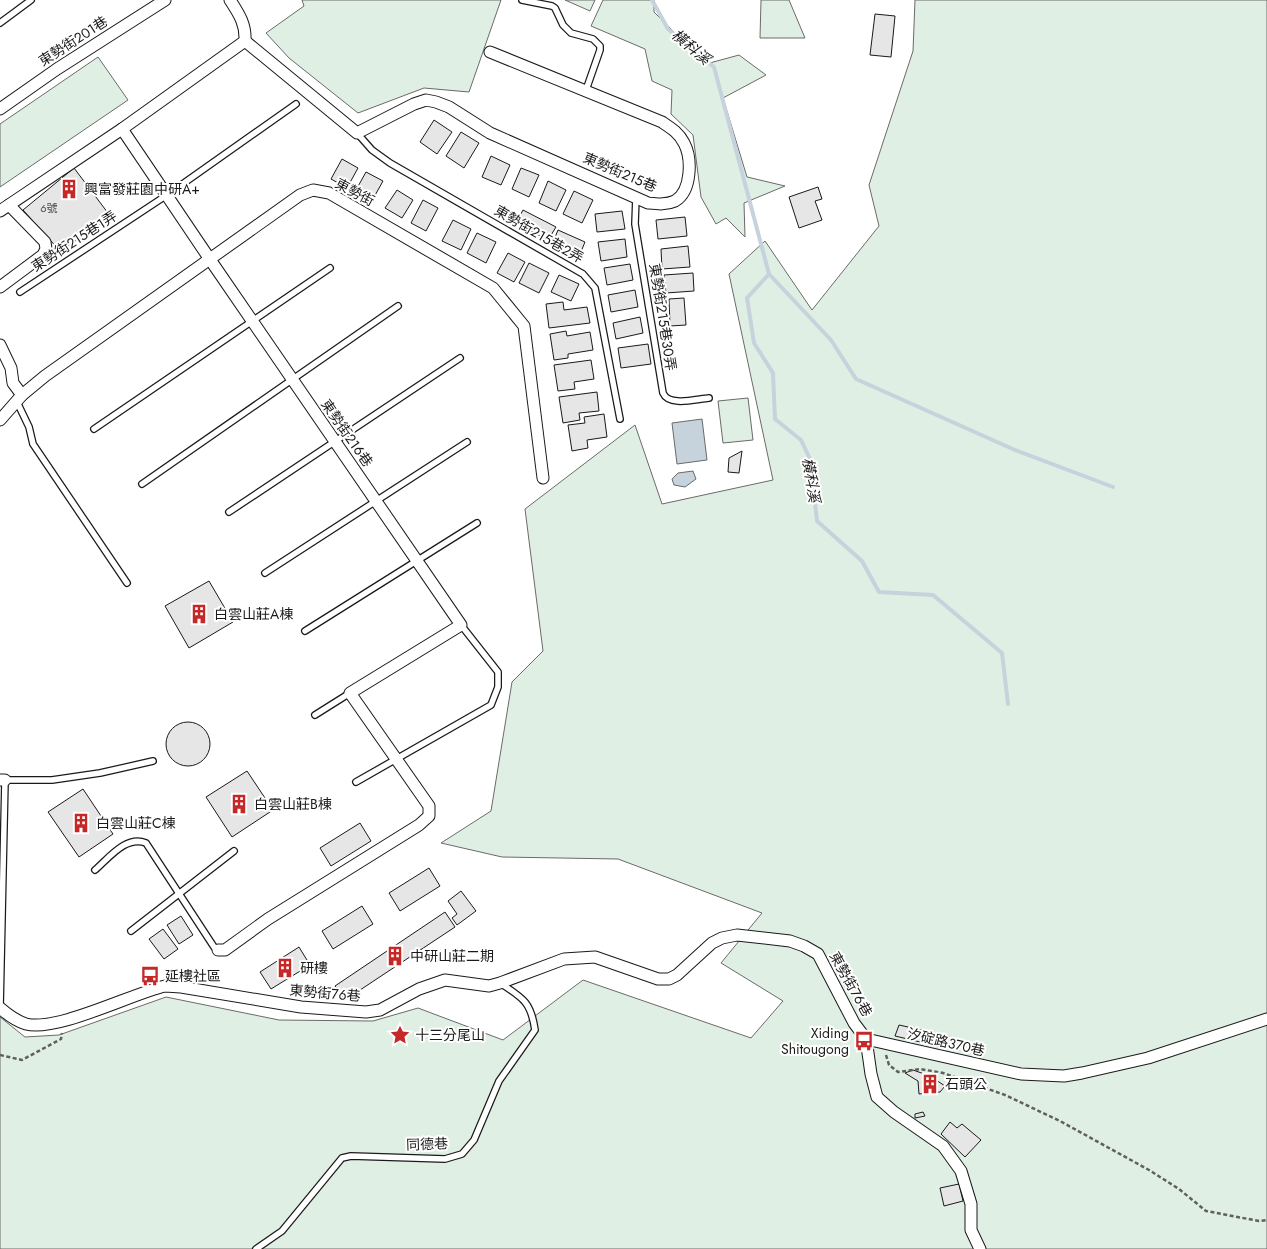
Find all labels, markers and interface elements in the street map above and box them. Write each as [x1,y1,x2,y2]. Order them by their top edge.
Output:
street label: 東勢街201巷 [35,11,111,71]
water label: 橫科溪 [667,24,717,71]
street label: 東勢街215巷 [580,148,660,196]
street label: 東勢街 [332,173,378,211]
building icon: 興富發莊園中研A+ [58,178,80,200]
place label: 興富發莊園中研A+ [84,179,200,199]
house number: 6號 [40,200,58,216]
street label: 東勢街215巷2弄 [491,200,587,268]
street label: 東勢街215巷1弄 [27,206,121,276]
street label: 東勢街215巷30弄 [645,262,681,372]
street label: 東勢街216巷 [316,395,378,471]
water label: 橫科溪 [797,456,826,506]
building icon: 白雲山莊A棟 [188,603,210,625]
place label: 白雲山莊A棟 [214,604,293,624]
building icon: 白雲山莊B棟 [228,793,250,815]
place label: 白雲山莊B棟 [254,794,332,814]
building icon: 白雲山莊C棟 [70,812,92,834]
place label: 白雲山莊C棟 [96,813,176,833]
building icon: 中研山莊二期 [384,945,406,967]
place label: 中研山莊二期 [410,946,494,966]
street label: 東勢街76巷 [825,948,877,1020]
building icon: 研樓 [274,957,296,979]
place label: 研樓 [300,958,328,978]
bus stop icon: 延樓社區 [139,965,161,987]
place label: 延樓社區 [165,966,221,986]
street label: 東勢街76巷 [289,980,361,1006]
place label: Xiding Shitougong [781,1023,849,1059]
street label: 汐碇路370巷 [905,1023,987,1061]
place icon: 十三分尾山 [389,1024,411,1046]
place label: 十三分尾山 [415,1025,485,1045]
bus stop icon: Xiding Shitougong [853,1030,875,1052]
building icon: 石頭公 [919,1073,941,1095]
place label: 石頭公 [945,1074,987,1094]
street label: 同德巷 [406,1133,448,1155]

